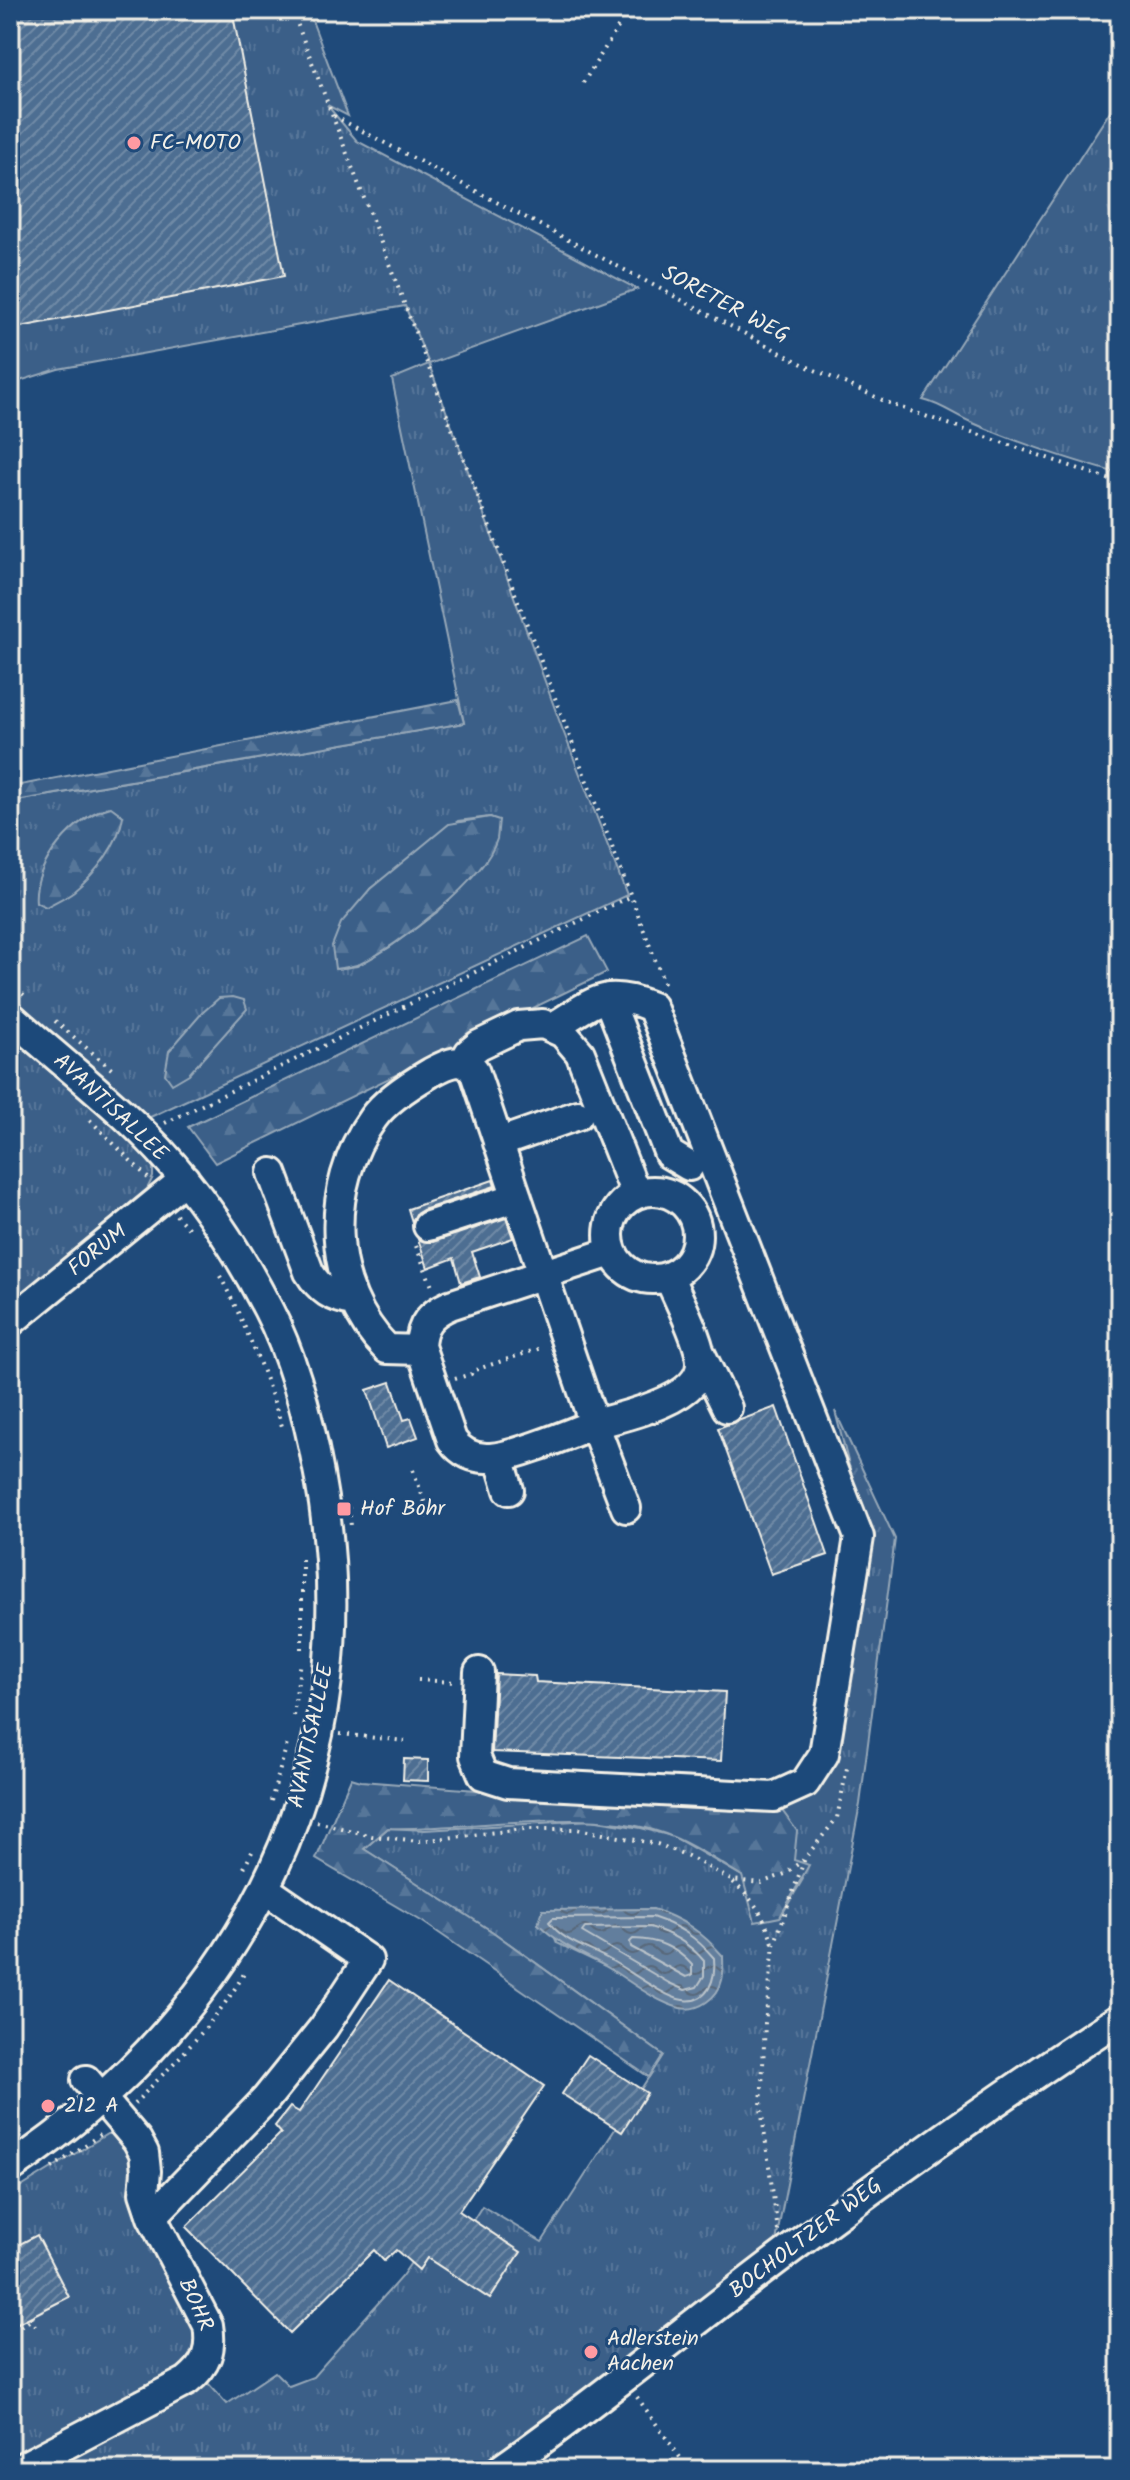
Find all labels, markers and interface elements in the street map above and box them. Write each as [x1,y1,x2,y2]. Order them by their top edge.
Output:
place label: FC-MOTO [150,126,241,161]
marker: FC-MOTO [125,134,143,152]
street label: SORETER WEG [655,257,795,353]
street label: AVANTISALLEE [44,1045,176,1172]
street label: FORUM [60,1215,136,1286]
place label: Hof Bohr [360,1492,447,1527]
marker: Hof Bohr [335,1500,353,1518]
street label: AVANTISALLEE [280,1659,345,1811]
place label: 212 A [64,2089,119,2124]
marker: 212 A [39,2097,57,2115]
street label: BOCHOLTZER WEG [722,2170,890,2308]
street label: BOHR [168,2273,222,2337]
place label: Adlerstein Aachen [607,2322,699,2382]
marker: Adlerstein Aachen [582,2343,600,2361]

